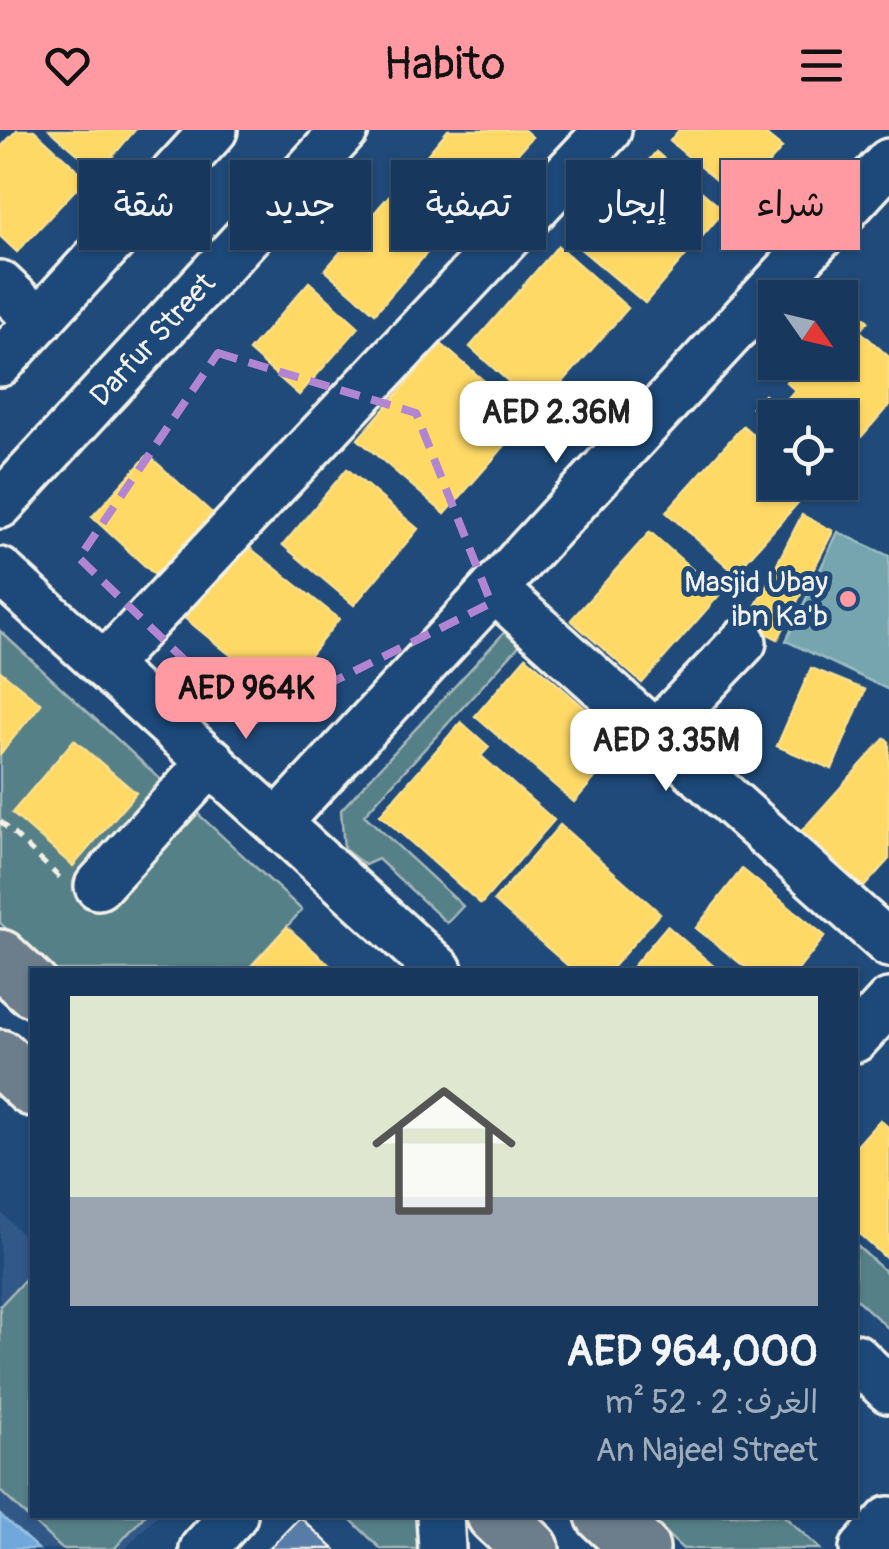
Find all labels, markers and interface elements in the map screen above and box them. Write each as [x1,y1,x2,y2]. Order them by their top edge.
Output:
text: Habito [384,37,505,93]
icon: heart [40,38,95,93]
icon: menu [794,38,849,93]
chip: شقة [79,160,210,250]
chip: جديد [230,160,371,250]
chip: تصفية [391,160,546,250]
chip: إيجار [566,160,701,250]
chip: شراء [721,160,860,250]
street label: Darfur Street [82,264,224,414]
north arrow [758,280,858,380]
map controls [758,280,858,500]
pin: AED 2.36M [442,381,670,466]
text: AED 2.36M [482,393,630,433]
button: locate [758,400,858,500]
place label: Masjid Ubay ibn Ka'b [684,564,828,635]
marker: Masjid Ubay ibn Ka'b [837,588,859,610]
pin: AED 964K [143,657,349,742]
text: AED 964K [177,669,315,709]
pin: AED 3.35M [552,709,780,794]
text: AED 3.35M [592,721,740,761]
icon: home [354,1061,534,1241]
text: AED 964,000 [566,1326,818,1378]
text: الغرف: 2 · 52 m² [605,1383,818,1423]
text: An Najeel Street [595,1431,818,1471]

